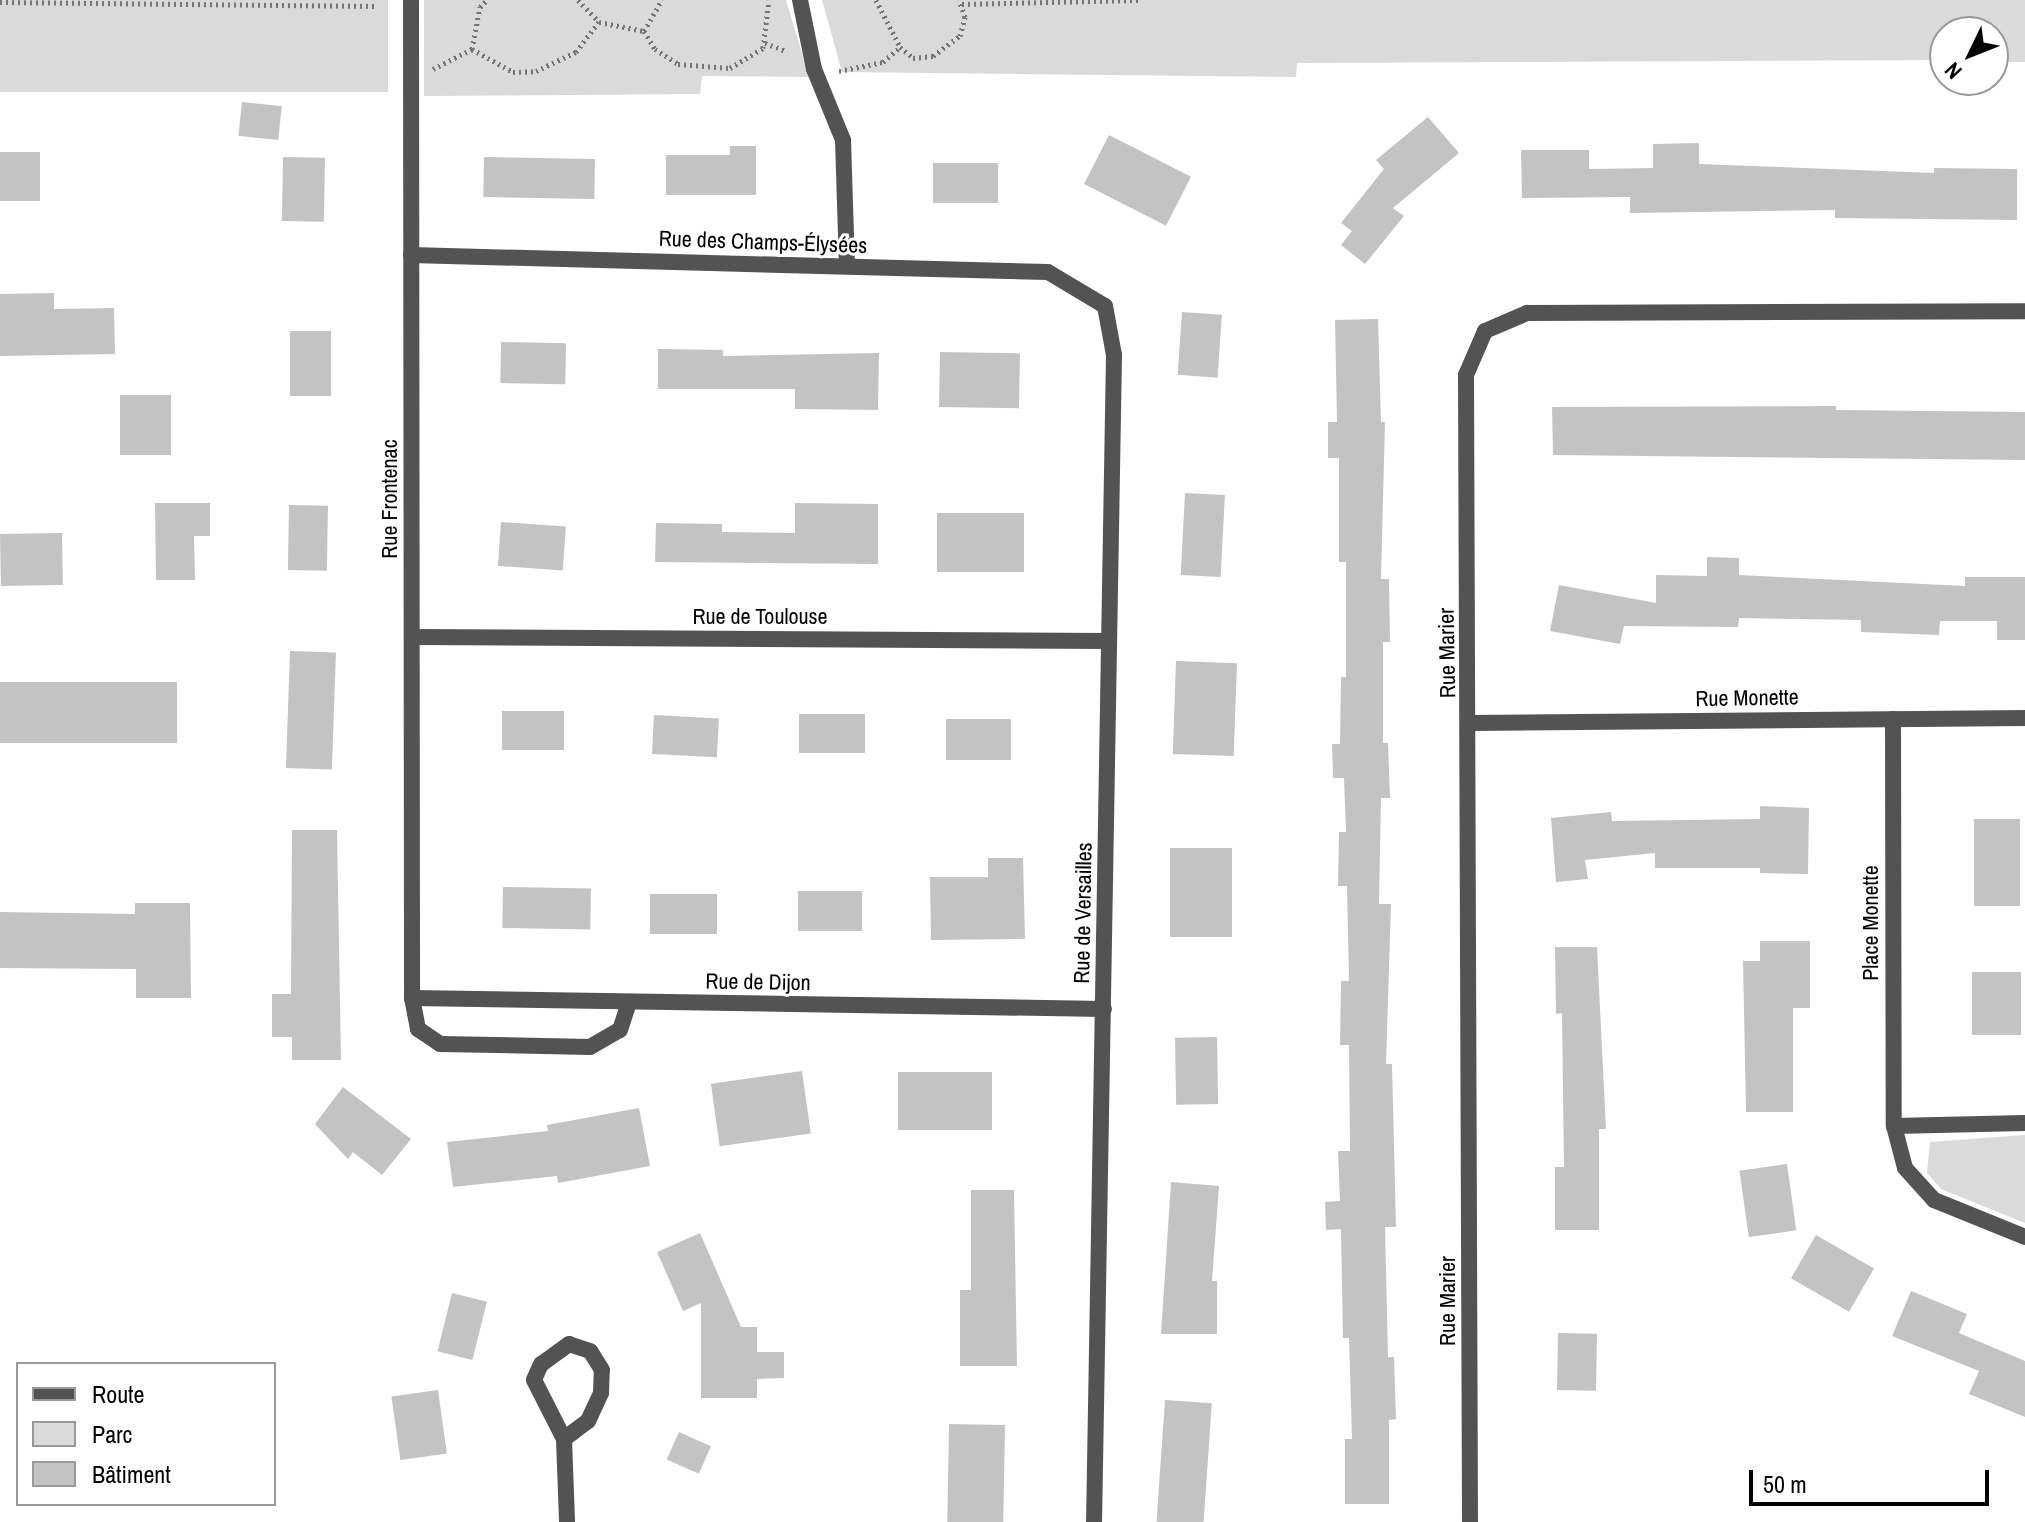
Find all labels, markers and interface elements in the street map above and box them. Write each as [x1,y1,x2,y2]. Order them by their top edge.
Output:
north arrow [1929,16,2009,96]
text: N [1937,56,1968,86]
street label: Rue des Champs-Élysées [658,225,868,259]
street label: Rue Frontenac [377,439,403,559]
street label: Rue de Toulouse [692,604,828,630]
street label: Rue Marier [1433,608,1461,698]
street label: Rue Monette [1695,684,1799,712]
street label: Rue de Versailles [1069,842,1097,984]
street label: Place Monette [1858,865,1884,981]
street label: Rue de Dijon [705,968,811,996]
street label: Rue Marier [1435,1256,1461,1346]
legend [16,1362,276,1506]
text: Route [92,1378,145,1410]
text: Parc [92,1418,132,1450]
scale bar [1753,1454,1993,1504]
text: Bâtiment [92,1458,171,1490]
text: 50 m [1763,1468,1807,1500]

